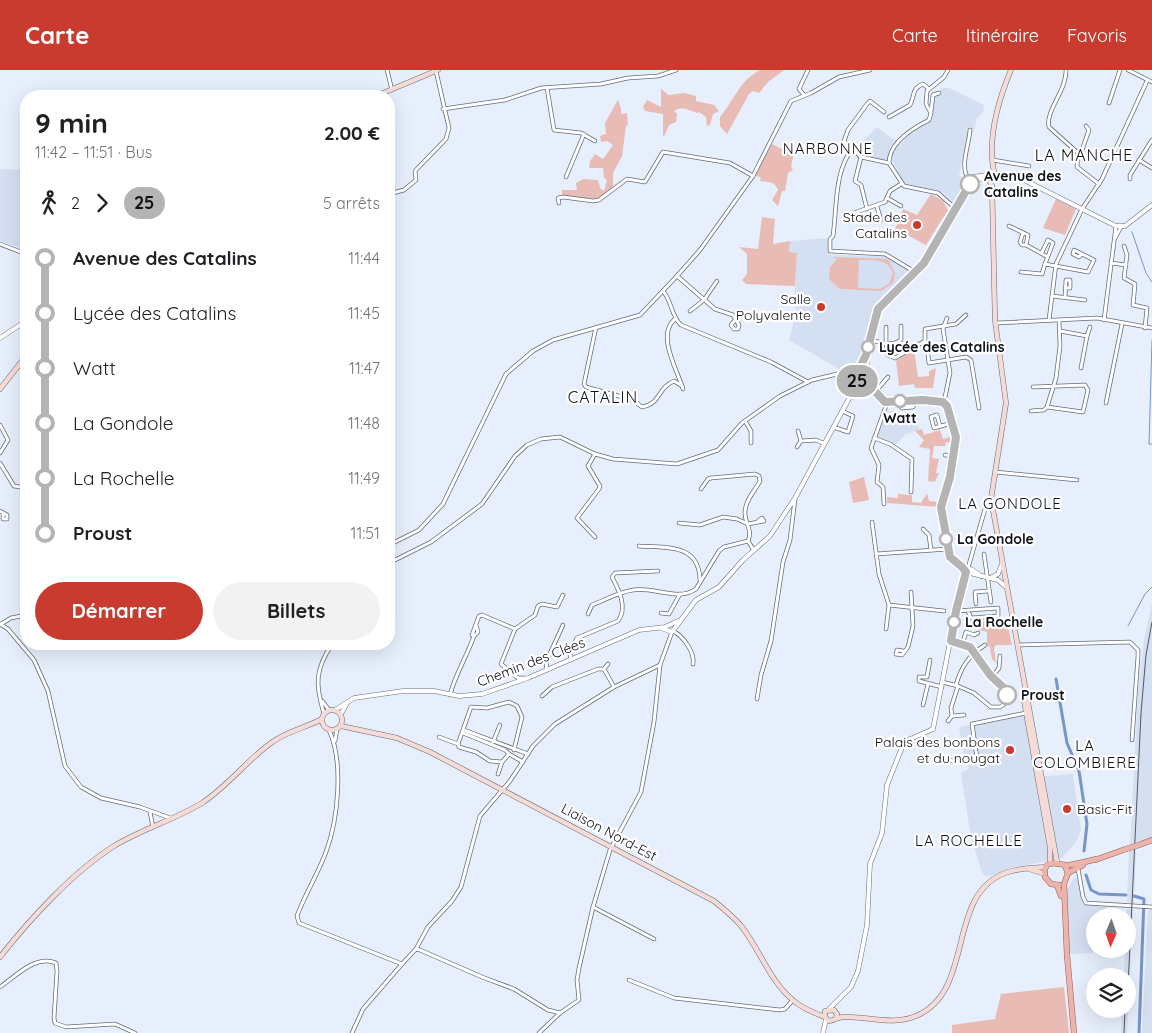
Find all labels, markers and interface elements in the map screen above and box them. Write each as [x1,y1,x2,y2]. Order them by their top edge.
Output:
text: Carte [25,20,89,50]
text: Carte [892,24,938,47]
text: Itinéraire [966,24,1039,47]
text: Favoris [1067,24,1127,47]
text: 9 min [35,105,108,140]
text: 2.00 € [324,121,380,145]
district label: NARBONNE [783,139,873,158]
text: 11:42 – 11:51 · Bus [35,142,152,162]
district label: LA MANCHE [1035,145,1133,165]
place label: Avenue des Catalins [984,167,1061,201]
marker: Avenue des Catalins [960,174,980,194]
icon: walk [35,189,63,217]
icon: forward [88,189,116,217]
text: 25 [134,191,155,214]
text: 2 [71,193,80,213]
text: 5 arrêts [323,193,380,213]
place label: Stade des Catalins [843,208,907,242]
marker: Stade des Catalins [911,219,923,231]
text: Avenue des Catalins [73,246,257,270]
text: 11:44 [348,248,380,268]
place label: Salle Polyvalente [736,290,811,324]
text: Lycée des Catalins [73,301,236,325]
marker: Salle Polyvalente [815,301,827,313]
text: 11:45 [348,303,380,323]
place label: Lycée des Catalins [879,338,1005,356]
marker: Lycée des Catalins [861,340,875,354]
text: Watt [73,356,116,380]
text: 11:47 [349,358,380,378]
line badge: 25 [834,365,880,397]
text: 25 [847,369,867,392]
district label: CATALIN [568,387,638,407]
marker: Watt [893,394,907,408]
place label: Watt [883,409,917,427]
text: La Gondole [73,411,173,435]
text: 11:48 [348,413,380,433]
text: La Rochelle [73,466,175,490]
text: 11:49 [348,468,380,488]
district label: LA GONDOLE [958,494,1062,513]
text: Proust [73,521,132,545]
text: 11:51 [351,523,380,543]
place label: La Gondole [957,530,1034,548]
marker: La Gondole [939,532,953,546]
button: Démarrer [35,582,203,640]
button: Billets [213,582,380,640]
place label: La Rochelle [965,613,1043,631]
marker: La Rochelle [947,615,961,629]
street label: Chemin des Clées [475,633,587,691]
marker: Proust [997,685,1017,705]
place label: Proust [1021,686,1065,704]
place label: Palais des bonbons et du nougat [875,733,1000,767]
district label: LA COLOMBIERE [1033,736,1137,772]
marker: Palais des bonbons et du nougat [1004,744,1016,756]
street label: Liaison Nord-Est [558,799,660,865]
place label: Basic-Fit [1077,800,1133,818]
marker: Basic-Fit [1061,803,1073,815]
district label: LA ROCHELLE [915,831,1023,850]
north arrow [1086,908,1136,958]
map controls [1086,908,1136,1018]
button: layers [1086,968,1136,1018]

